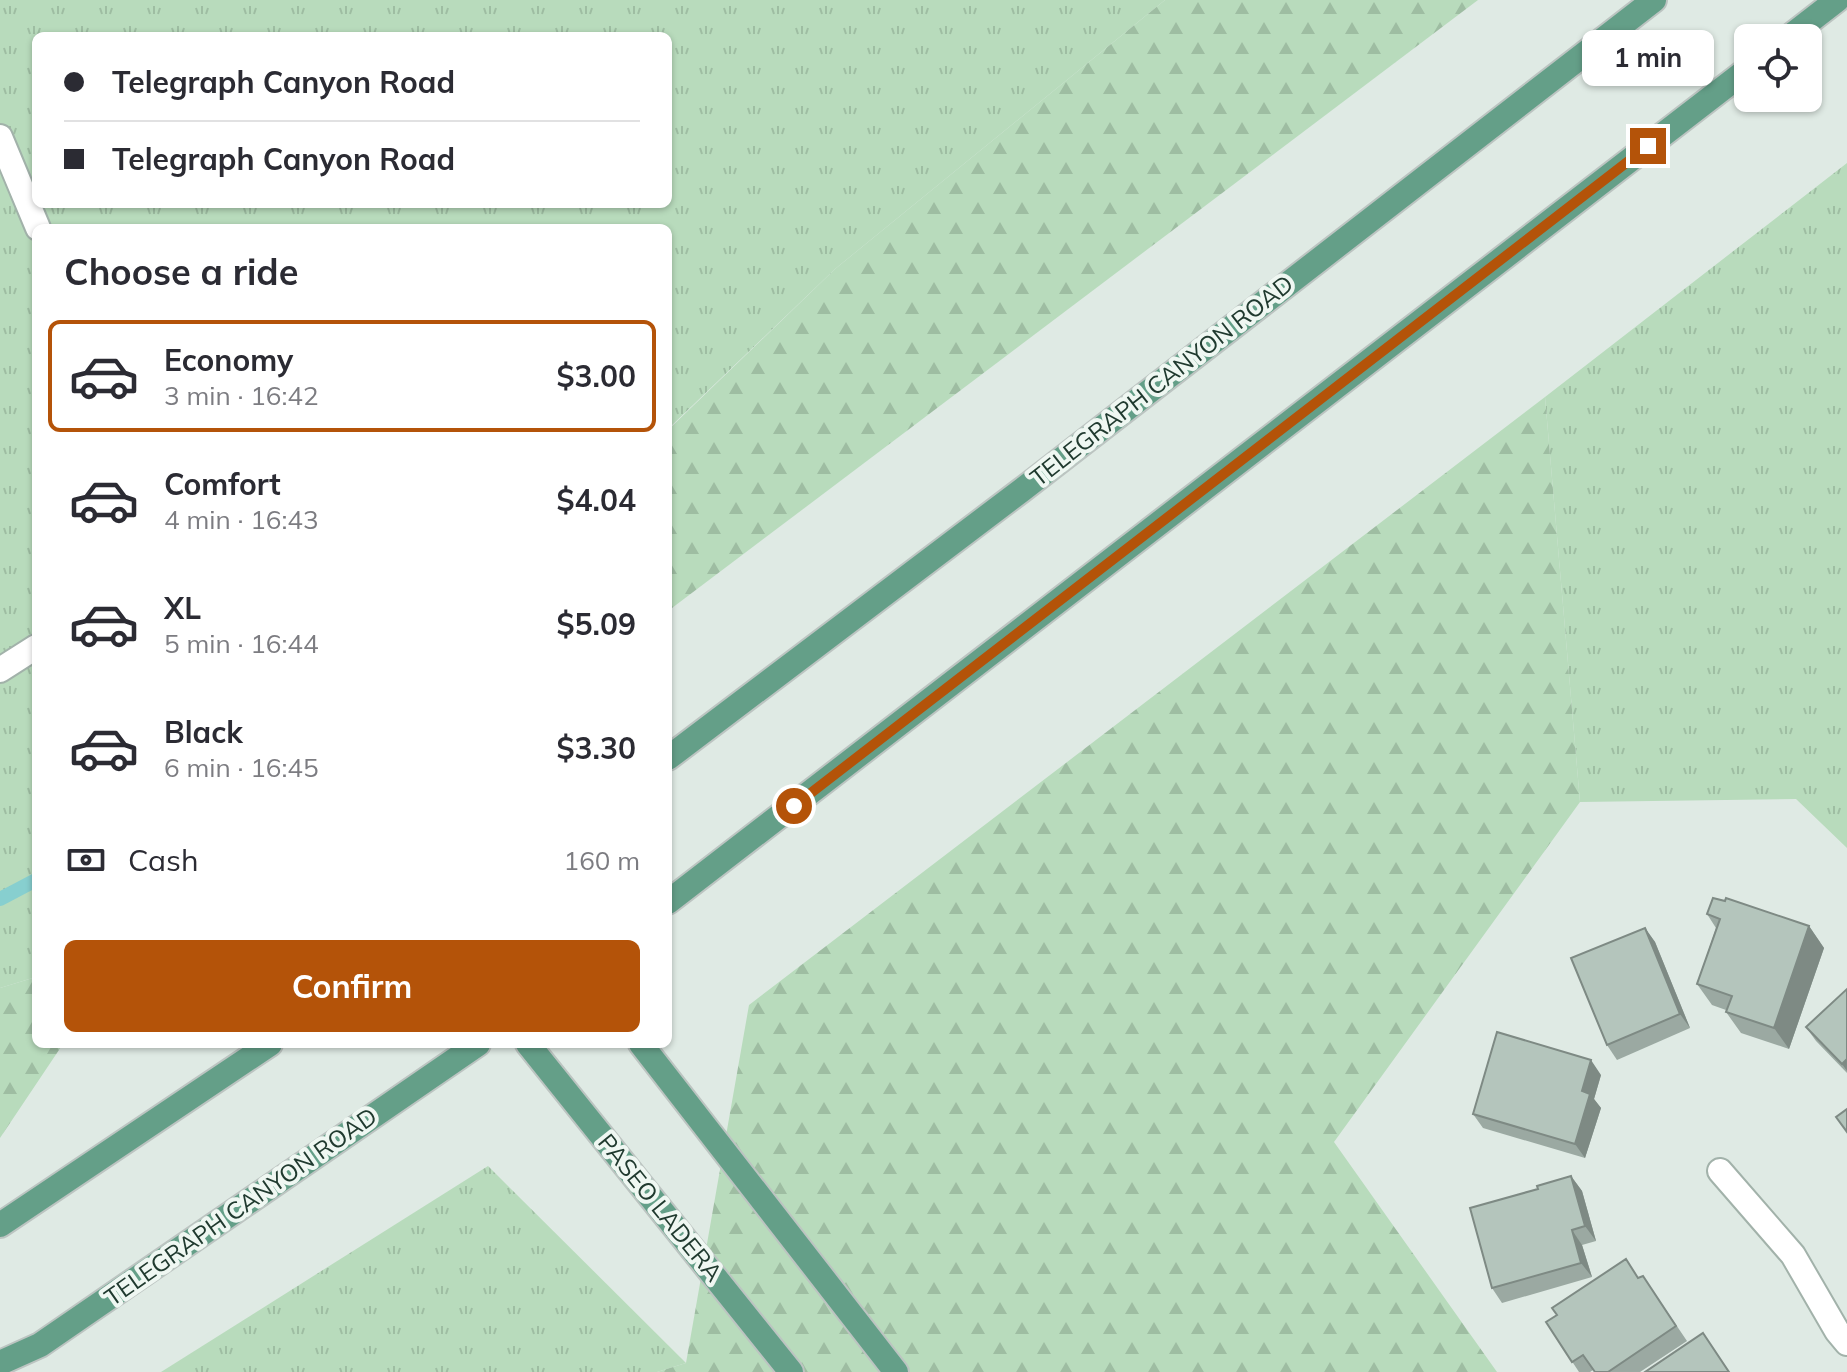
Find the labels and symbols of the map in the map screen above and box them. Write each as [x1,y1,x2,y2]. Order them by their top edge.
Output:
callout: 1 min [1582,30,1714,86]
route end [1630,128,1666,164]
street label: TELEGRAPH CANYON ROAD [1024,268,1299,492]
route start [776,788,812,824]
street label: TELEGRAPH CANYON ROAD [98,1101,382,1312]
street label: PASEO LADERA [592,1127,730,1288]

